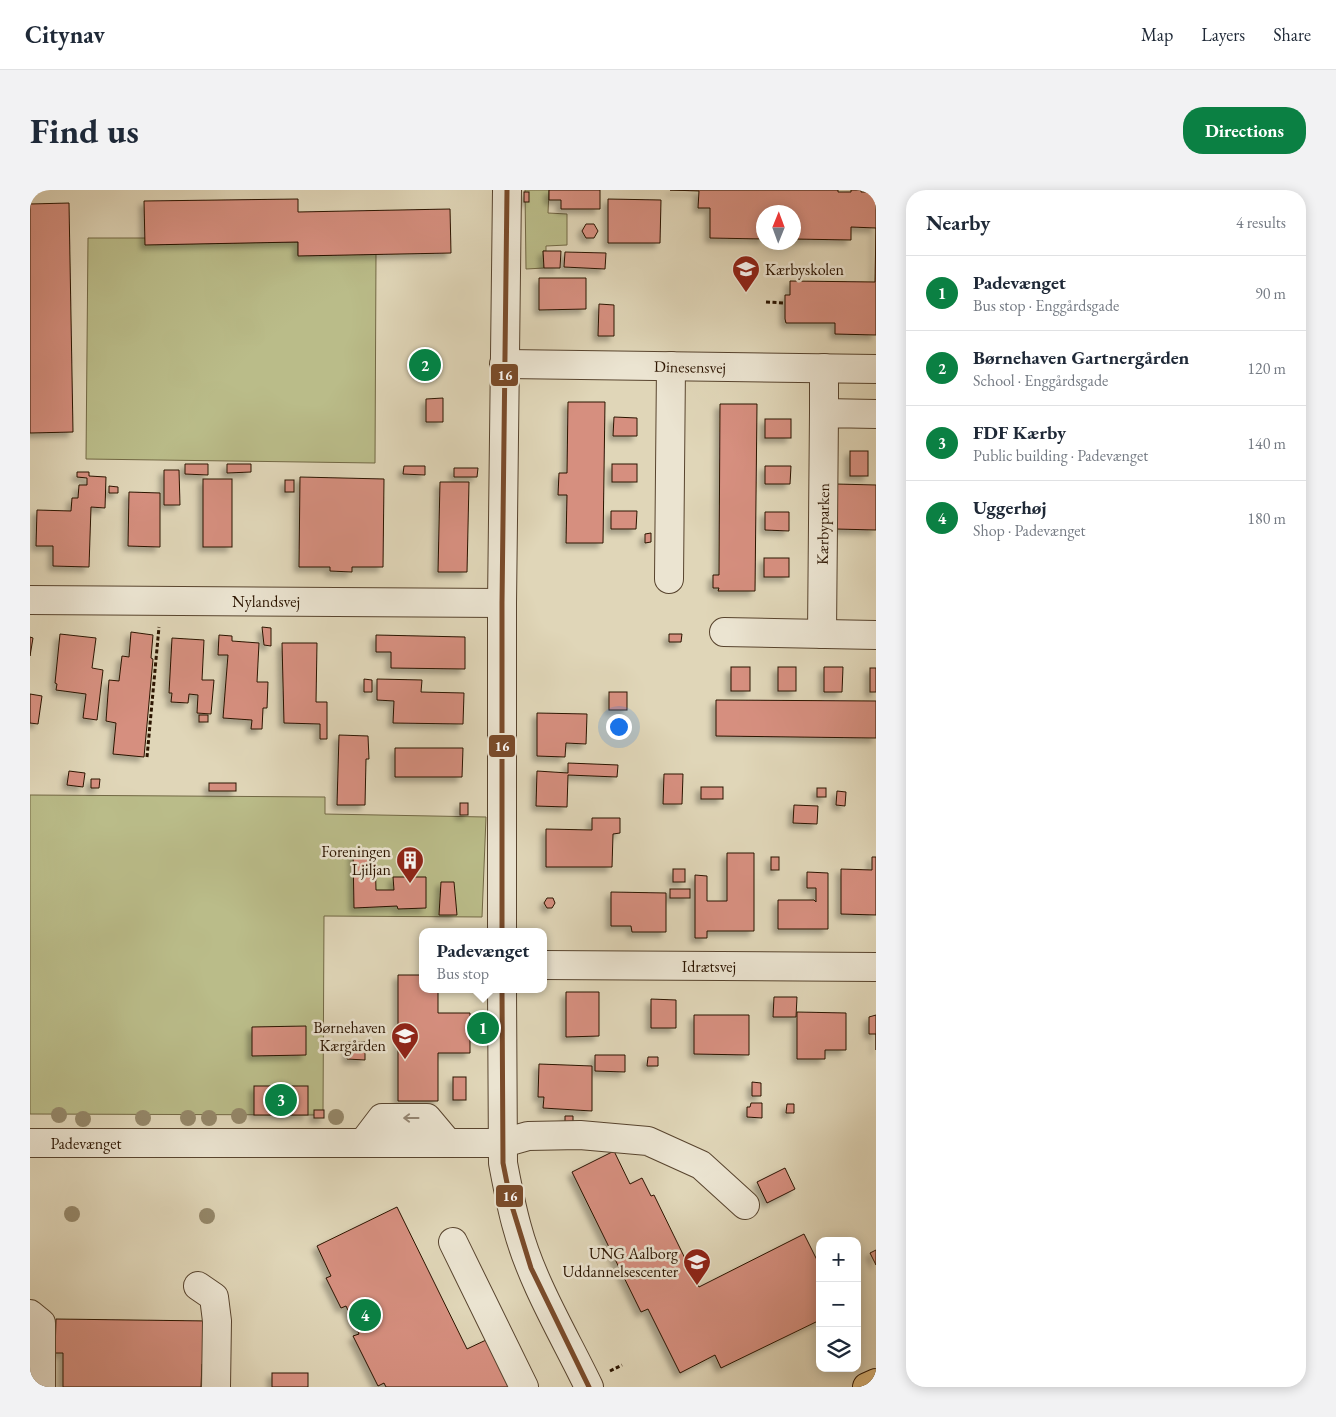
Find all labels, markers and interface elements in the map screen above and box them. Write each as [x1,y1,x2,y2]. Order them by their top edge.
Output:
text: Citynav [25,19,105,50]
text: Map [1141,23,1173,46]
text: Layers [1201,23,1245,46]
text: Share [1273,23,1311,46]
button: Directions [1183,107,1306,154]
text: Find us [30,108,139,153]
north arrow [756,205,801,250]
text: Nearby [926,209,990,236]
text: 4 results [1236,212,1286,233]
school or university icon: Kærbyskolen [731,254,761,293]
place label: Kærbyskolen [765,259,844,280]
text: Padevænget [973,270,1066,295]
text: 1 [938,283,946,304]
text: 90 m [1255,283,1286,304]
text: Bus stop · Enggårdsgade [973,295,1119,316]
text: Børnehaven Gartnergården [973,345,1189,370]
pin: 2 [409,346,441,384]
street label: Dinesensvej [654,356,726,378]
text: 2 [938,358,946,379]
text: 120 m [1247,358,1286,379]
line badge: 16 [490,363,519,387]
text: 16 [498,366,513,384]
text: School · Enggårdsgade [973,370,1108,391]
text: FDF Kærby [973,420,1066,445]
text: 3 [938,433,946,454]
text: 140 m [1247,433,1286,454]
text: Public building · Padevænget [973,445,1148,466]
street label: Kærbyparken [812,482,834,565]
text: Uggerhøj [973,495,1046,520]
text: 4 [938,508,946,529]
text: 180 m [1247,508,1286,529]
text: Shop · Padevænget [973,520,1086,541]
street label: Nylandsvej [232,591,300,612]
your location [606,714,632,740]
line badge: 16 [488,734,516,758]
text: 16 [495,737,510,755]
place label: Foreningen Ljiljan [321,841,392,880]
building icon: Foreningen Ljiljan [395,845,425,884]
popup [419,928,547,993]
text: Padevænget [437,938,529,963]
street label: Idrætsvej [682,956,736,977]
text: Bus stop [437,963,489,984]
pin: 1 [467,1009,499,1047]
place label: Børnehaven Kærgården [313,1017,387,1056]
school or university icon: Børnehaven Kærgården [390,1021,420,1060]
pin: 3 [265,1081,297,1119]
one-way arrow [403,1113,420,1123]
street label: Padevænget [50,1133,122,1154]
line badge: 16 [495,1184,524,1208]
text: 16 [503,1187,518,1205]
map controls [816,1237,861,1372]
button: + [816,1237,861,1282]
place label: UNG Aalborg Uddannelsescenter [563,1243,679,1282]
school or university icon: UNG Aalborg Uddannelsescenter [682,1247,712,1286]
button: − [816,1282,861,1327]
pin: 4 [349,1296,381,1334]
button: layers [816,1327,861,1372]

